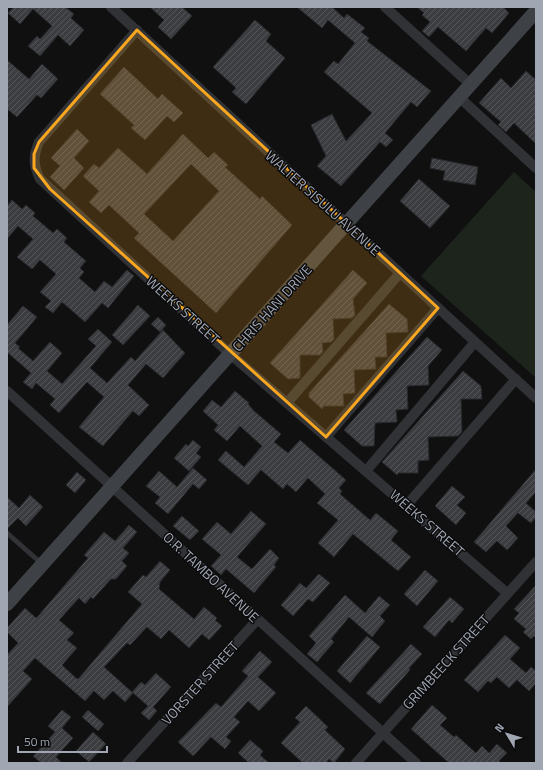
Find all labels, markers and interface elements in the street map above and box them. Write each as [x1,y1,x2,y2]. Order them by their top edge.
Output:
street label: WALTER SISULU AVENUE [261,145,386,260]
street label: CHRIS HANI DRIVE [227,259,317,356]
street label: WEEKS STREET [142,271,225,349]
street label: WEEKS STREET [385,484,470,561]
street label: O.R. TAMBO AVENUE [159,526,264,627]
street label: GRIMBEECK STREET [397,609,495,714]
street label: VORSTER STREET [156,636,244,729]
north arrow [487,714,527,754]
text: N [490,720,508,736]
scale bar [18,728,107,754]
text: 50 m [24,732,50,751]

